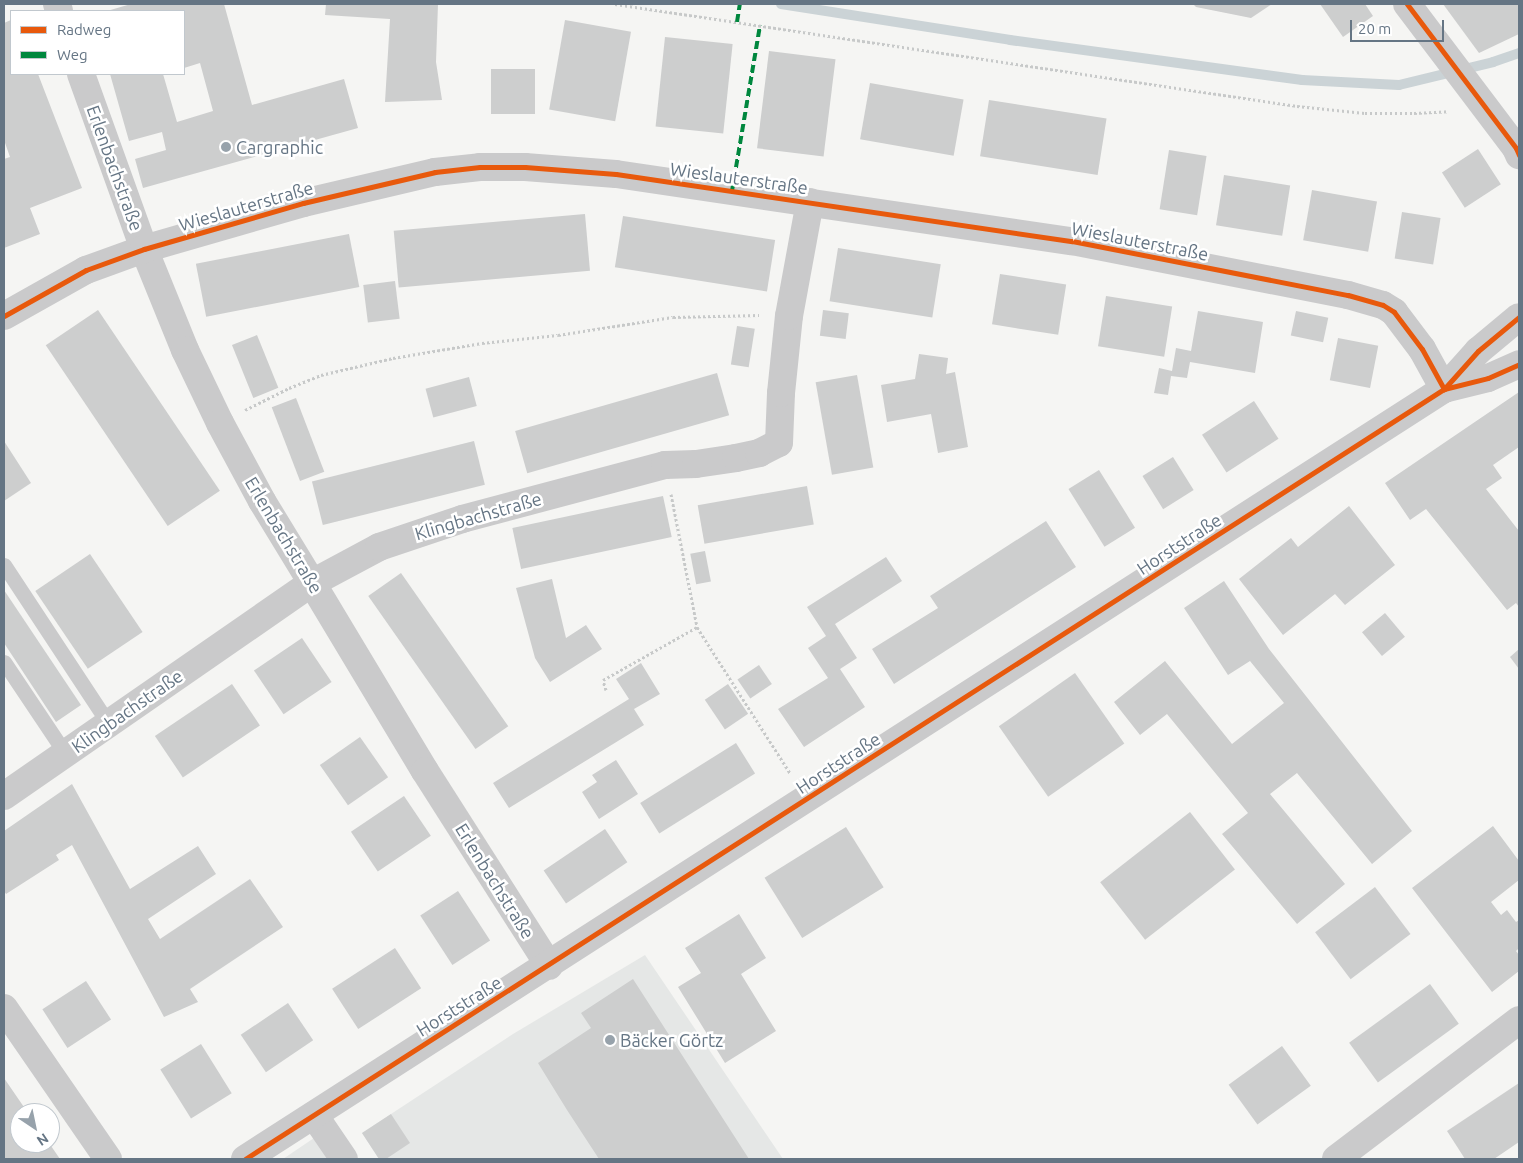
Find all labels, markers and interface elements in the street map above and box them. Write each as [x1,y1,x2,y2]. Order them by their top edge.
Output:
legend [10,10,185,75]
scale bar [1353,10,1447,42]
text: 20 m [1358,20,1391,37]
text: Radweg [57,21,111,38]
text: Weg [57,46,88,63]
street label: Erlenbachstraße [82,102,148,234]
place label: Cargraphic [236,136,323,158]
marker: Cargraphic [220,141,232,153]
street label: Wieslauterstraße [669,158,809,198]
street label: Wieslauterstraße [176,176,316,236]
street label: Wieslauterstraße [1070,217,1210,265]
street label: Erlenbachstraße [241,473,327,597]
street label: Klingbachstraße [412,488,544,544]
street label: Horststraße [1133,509,1225,579]
street label: Klingbachstraße [67,665,187,757]
street label: Horststraße [792,728,884,798]
street label: Erlenbachstraße [451,819,539,943]
street label: Horststraße [412,971,506,1041]
place label: Bäcker Görtz [620,1029,723,1051]
marker: Bäcker Görtz [604,1034,616,1046]
north arrow [10,1103,60,1153]
text: N [34,1130,52,1149]

